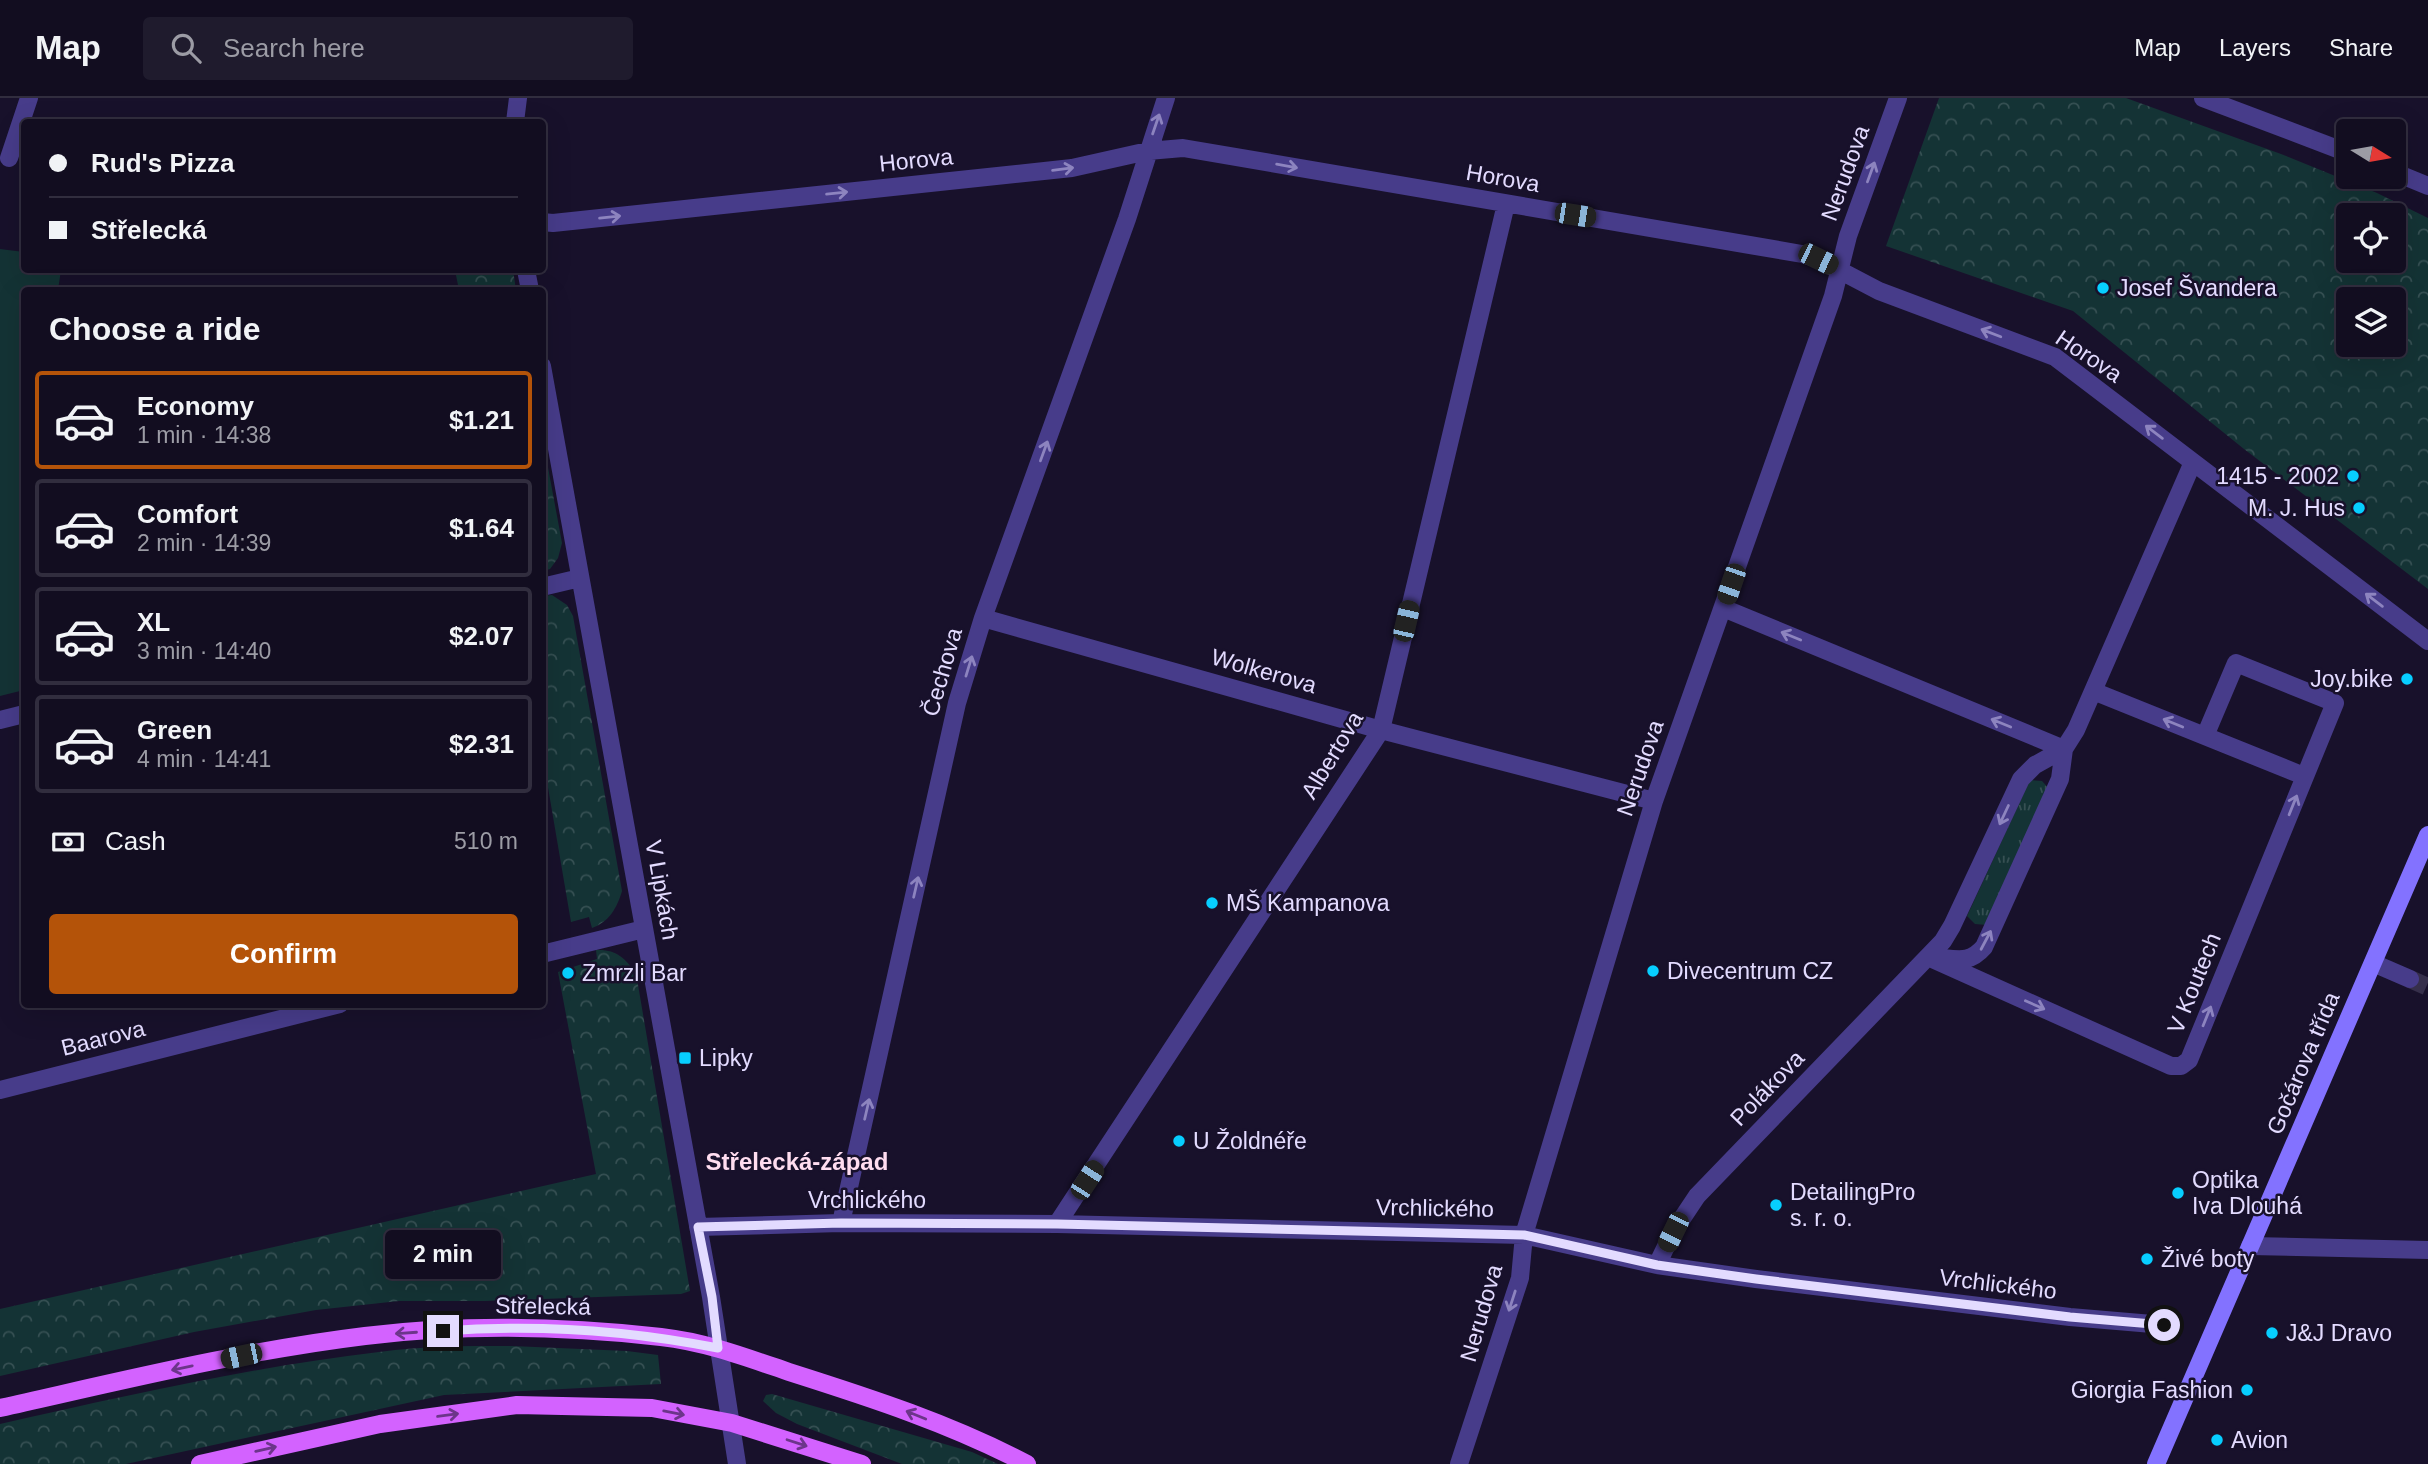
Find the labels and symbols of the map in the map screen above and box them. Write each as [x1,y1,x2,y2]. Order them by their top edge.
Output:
one-way arrow [1151,114,1164,136]
north arrow [2336,119,2406,189]
street label: Nerudova [1816,122,1874,224]
street label: Horova [878,143,954,177]
one-way arrow [1275,159,1298,173]
street label: Horova [1464,159,1542,197]
one-way arrow [1866,162,1878,184]
one-way arrow [1051,163,1074,176]
one-way arrow [825,186,847,199]
car [1553,201,1598,229]
one-way arrow [599,210,621,223]
car [1795,240,1842,278]
place label: Josef Švandera [2117,274,2277,301]
marker: Josef Švandera [2095,280,2111,296]
street label: Horova [2051,324,2127,388]
one-way arrow [1981,325,2003,338]
one-way arrow [2145,424,2164,439]
one-way arrow [1038,440,1051,462]
place label: 1415 - 2002 [2216,463,2339,489]
marker: 1415 - 2002 [2345,468,2361,484]
place label: M. J. Hus [2248,495,2345,521]
marker: M. J. Hus [2351,500,2367,516]
car [1715,561,1748,607]
one-way arrow [2365,592,2383,607]
car [1392,598,1421,644]
street label: Čechova [916,624,967,719]
one-way arrow [1781,629,1802,642]
street label: Wolkerova [1208,644,1320,698]
one-way arrow [963,655,976,677]
place label: Joy.bike [2310,666,2393,692]
marker: Joy.bike [2399,671,2415,687]
street label: Albertova [1296,706,1368,803]
one-way arrow [1991,715,2013,728]
street label: Nerudova [1611,716,1669,819]
one-way arrow [2162,716,2184,729]
one-way arrow [2287,795,2300,816]
one-way arrow [1997,804,2011,825]
street label: V Lipkách [640,838,684,942]
one-way arrow [910,876,924,899]
place label: MŠ Kampanova [1226,889,1390,916]
marker: MŠ Kampanova [1204,895,1220,911]
street label: V Koutech [2162,929,2226,1037]
one-way arrow [1979,931,1993,951]
place label: Divecentrum CZ [1667,958,1833,984]
place label: Zmrzli Bar [582,960,687,986]
marker: Divecentrum CZ [1645,963,1661,979]
marker: Zmrzli Bar [560,965,576,981]
street label: Gočárova třída [2261,988,2345,1138]
one-way arrow [2024,999,2045,1012]
one-way arrow [2201,1005,2214,1027]
street label: Baarova [58,1015,148,1061]
place label: Lipky [699,1045,753,1071]
street label: Polákova [1725,1045,1809,1131]
marker: Lipky [677,1050,693,1066]
one-way arrow [861,1098,874,1121]
place label: U Žoldnéře [1193,1128,1307,1154]
marker: U Žoldnéře [1171,1133,1187,1149]
district label: Střelecká-západ [706,1148,888,1175]
car [1067,1157,1108,1203]
place label: Optika Iva Dlouhá [2192,1167,2302,1219]
place label: DetailingPro s. r. o. [1790,1179,1915,1231]
marker: Optika Iva Dlouhá [2170,1185,2186,1201]
street label: Vrchlického [808,1187,926,1213]
street label: Vrchlického [1376,1194,1494,1222]
marker: DetailingPro s. r. o. [1768,1197,1784,1213]
car [1655,1209,1692,1255]
callout: 2 min [385,1230,501,1278]
place label: Živé boty [2161,1246,2255,1272]
marker: Živé boty [2139,1251,2155,1267]
street label: Nerudova [1455,1261,1507,1365]
street label: Vrchlického [1938,1264,2058,1304]
one-way arrow [1505,1290,1517,1312]
street label: Střelecká [495,1292,591,1320]
route start [2148,1309,2180,1341]
route end [427,1315,459,1347]
place label: J&J Dravo [2286,1320,2392,1346]
marker: J&J Dravo [2264,1325,2280,1341]
one-way arrow [395,1327,418,1340]
car [219,1341,264,1371]
one-way arrow [171,1362,194,1376]
place label: Giorgia Fashion [2071,1377,2233,1403]
marker: Giorgia Fashion [2239,1382,2255,1398]
one-way arrow [662,1406,685,1420]
one-way arrow [906,1407,927,1420]
one-way arrow [436,1408,459,1421]
place label: Avion [2231,1427,2288,1453]
marker: Avion [2209,1432,2225,1448]
one-way arrow [786,1437,808,1450]
one-way arrow [254,1442,277,1455]

